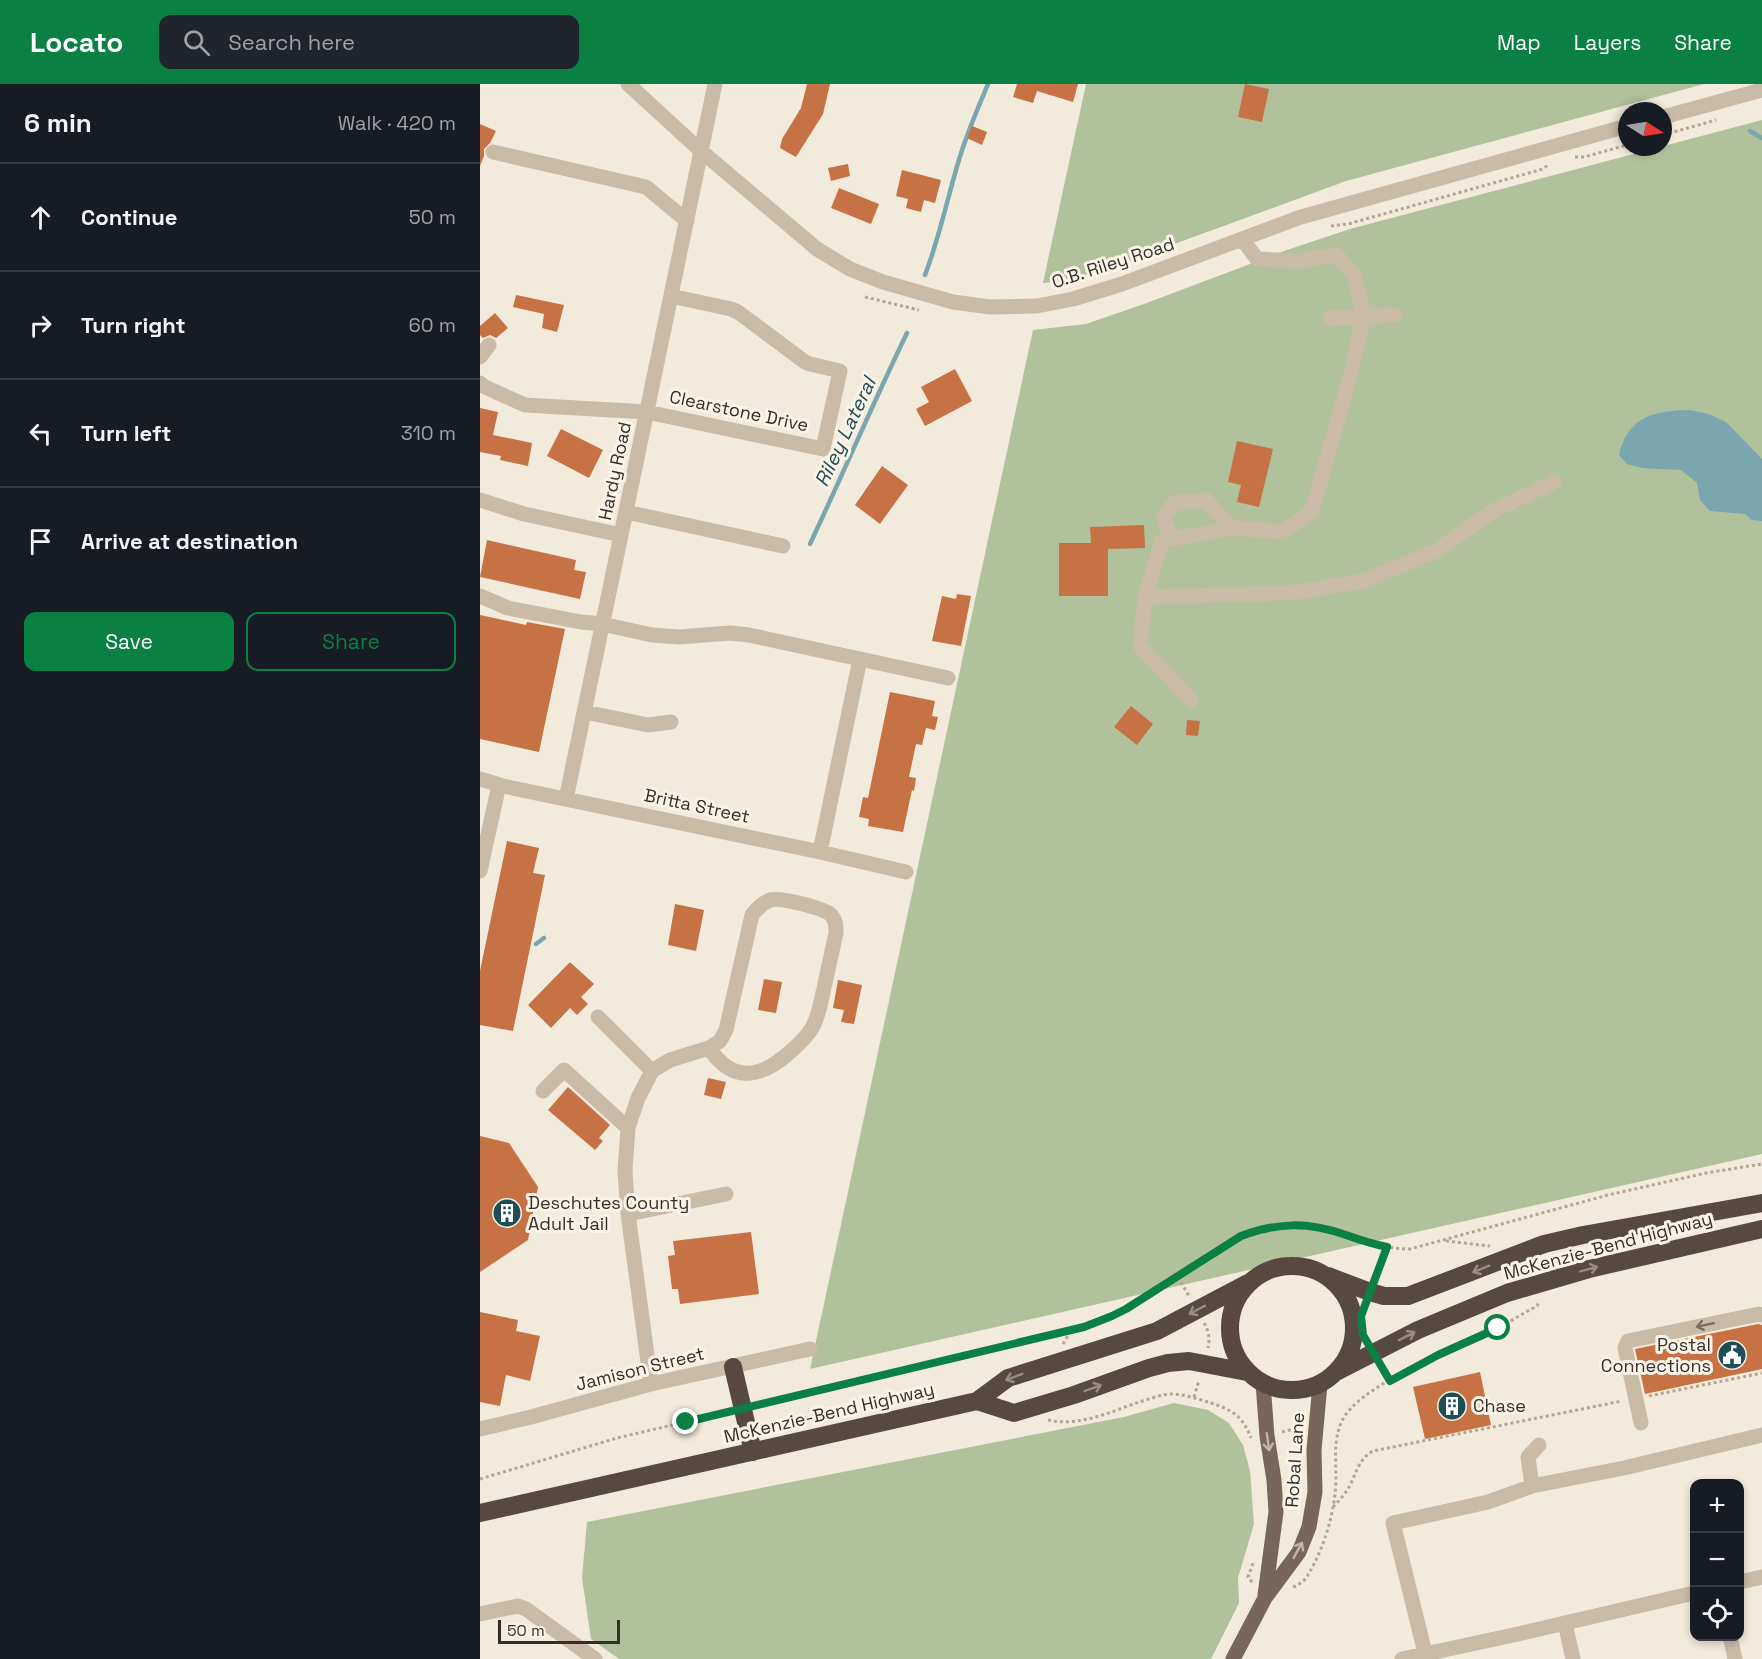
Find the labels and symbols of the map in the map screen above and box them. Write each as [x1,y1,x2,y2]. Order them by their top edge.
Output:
north arrow [1618,102,1672,156]
street label: O.B. Riley Road [1049,232,1177,293]
water label: Riley Lateral [808,371,883,491]
street label: Clearstone Drive [668,385,811,436]
street label: Hardy Road [593,420,636,522]
street label: Britta Street [642,783,752,828]
place label: Deschutes County Adult Jail [528,1191,689,1235]
building icon: Deschutes County Adult Jail [491,1197,523,1229]
street label: McKenzie-Bend Highway [1501,1207,1715,1284]
one-way arrow [1580,1263,1599,1274]
one-way arrow [1472,1264,1491,1275]
one-way arrow [1188,1305,1206,1316]
route start [1484,1314,1510,1340]
one-way arrow [1696,1320,1715,1331]
one-way arrow [1397,1330,1415,1341]
place label: Postal Connections [1601,1333,1711,1377]
public building icon: Postal Connections [1716,1339,1748,1371]
street label: Jamison Street [573,1341,707,1396]
one-way arrow [1006,1372,1024,1383]
street label: McKenzie-Bend Highway [721,1377,936,1448]
one-way arrow [1083,1382,1101,1393]
building icon: Chase [1436,1390,1468,1422]
place label: Chase [1473,1394,1526,1417]
route end [672,1408,698,1434]
street label: Robal Lane [1280,1412,1309,1508]
one-way arrow [1263,1431,1274,1451]
one-way arrow [1293,1542,1304,1560]
scale bar [498,1617,620,1644]

